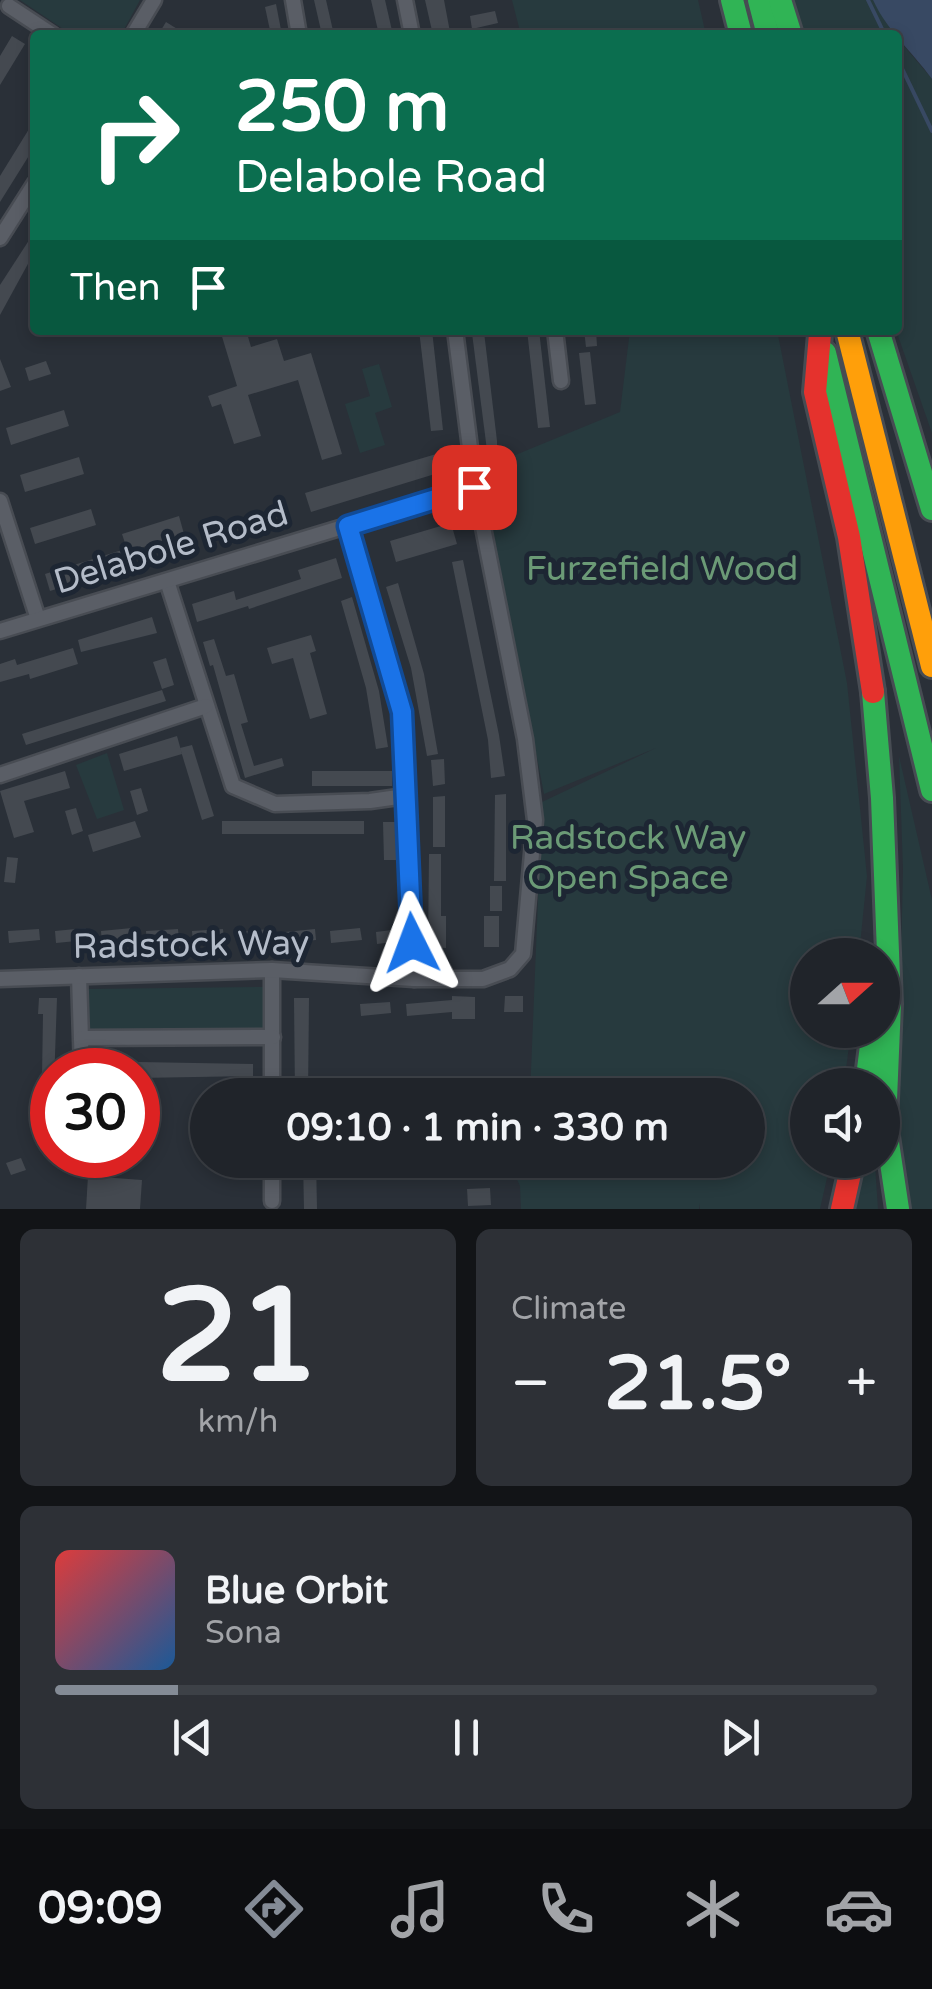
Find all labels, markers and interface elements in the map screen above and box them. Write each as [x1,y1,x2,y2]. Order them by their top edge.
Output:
text: 250 m [235,66,449,150]
icon: right [70,70,200,200]
text: Delabole Road [235,151,547,205]
icon: arrive [181,260,236,315]
text: Then [70,265,161,311]
pin [432,445,517,530]
icon: arrive [447,460,502,515]
street label: Delabole Road [49,492,293,604]
park label: Furzefield Wood [526,548,798,590]
park label: Radstock Way Open Space [510,817,746,899]
position arrow [360,891,464,995]
street label: Radstock Way [72,922,310,968]
north arrow [790,938,900,1048]
map controls [790,938,900,1178]
speed limit sign: 30 [30,1048,160,1178]
button: sound [790,1068,900,1178]
text: 09:10 · 1 min · 330 m [286,1105,669,1151]
text: 21 [156,1260,320,1416]
text: Climate [511,1290,626,1328]
text: 21.5° [604,1339,792,1429]
text: − [511,1351,550,1417]
text: + [846,1351,877,1417]
text: km/h [198,1403,278,1441]
text: Blue Orbit [205,1568,388,1614]
text: Sona [205,1614,282,1652]
icon: previous [165,1710,220,1765]
icon: pause [439,1710,494,1765]
icon: next [713,1710,768,1765]
icon: directions [239,1874,309,1944]
icon: music [385,1874,455,1944]
icon: phone [531,1874,601,1944]
icon: climate [678,1874,748,1944]
icon: car [824,1874,894,1944]
text: 09:09 [38,1882,163,1936]

